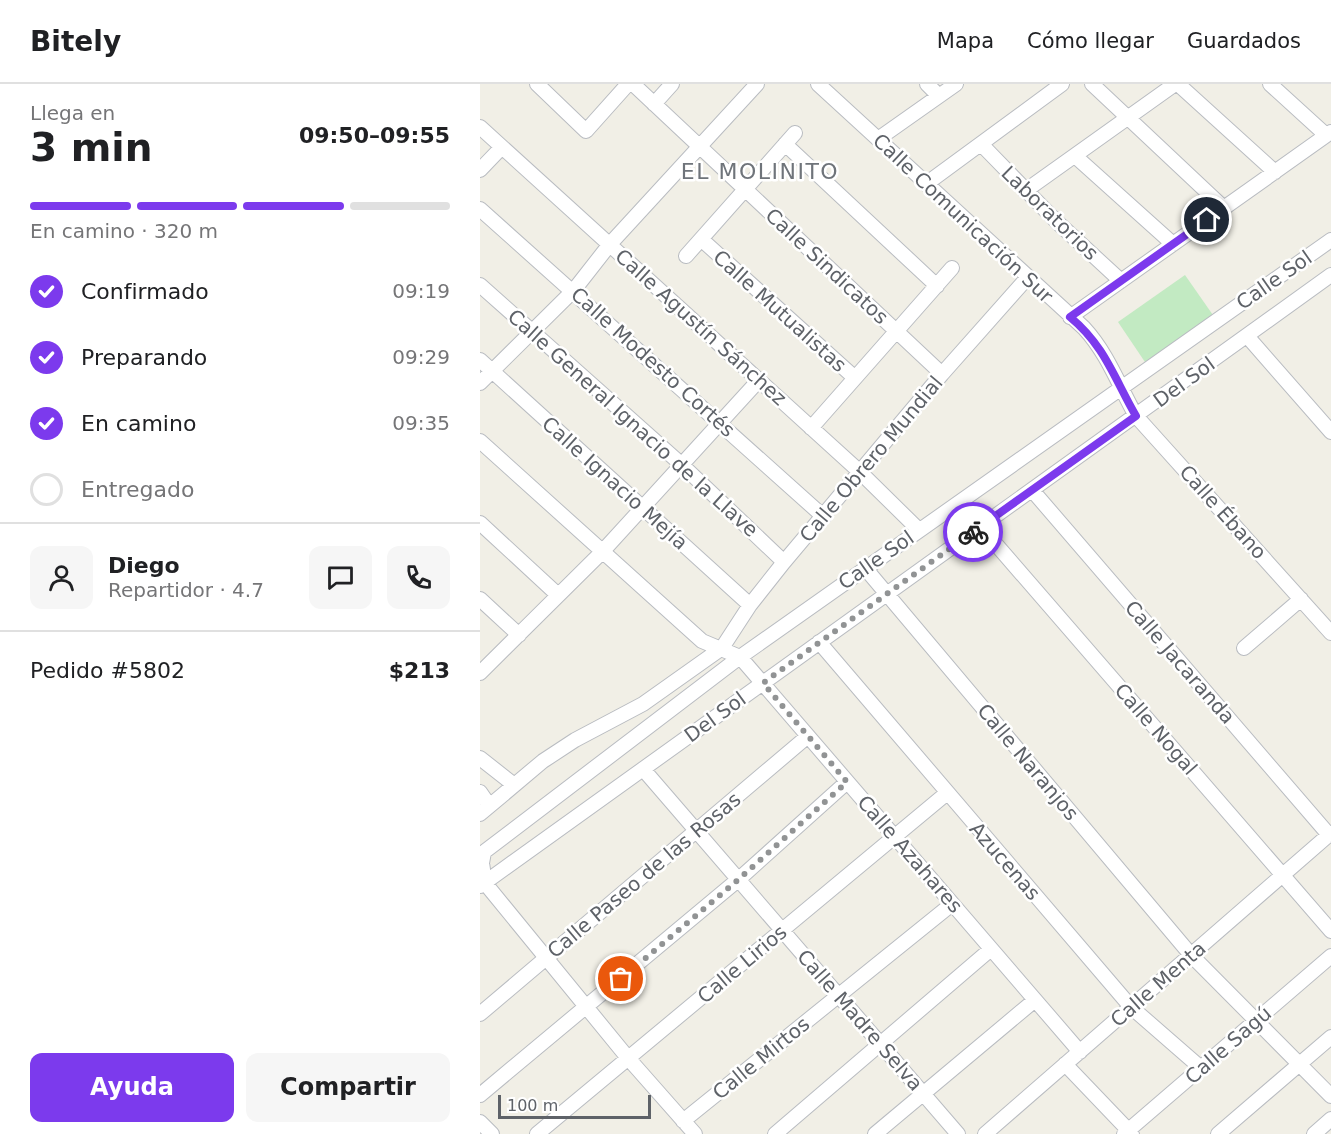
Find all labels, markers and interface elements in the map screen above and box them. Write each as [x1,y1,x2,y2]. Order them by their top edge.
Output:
text: Bitely [30,25,121,58]
text: Mapa [937,29,994,53]
text: Cómo llegar [1027,29,1154,53]
text: Guardados [1187,29,1301,53]
text: Llega en [30,101,115,125]
text: 09:50–09:55 [299,123,450,148]
text: 3 min [30,125,152,170]
street label: Calle Comunicación Sur [868,128,1059,308]
district label: EL MOLINITO [681,159,839,184]
street label: Laboratorios [997,161,1103,265]
pin [1181,194,1232,245]
street label: Calle Sindicatos [761,203,893,329]
icon: home [1190,203,1223,236]
text: En camino · 320 m [30,219,218,243]
street label: Calle Agustín Sánchez [610,244,792,410]
street label: Calle Mutualistas [709,245,851,377]
street label: Calle Sol [1232,245,1316,315]
icon: check [30,275,63,308]
text: Confirmado [81,279,209,304]
text: 09:19 [392,279,450,303]
street label: Calle Modesto Cortés [566,282,740,442]
street label: Calle General Ignacio de la Llave [503,304,763,542]
icon: check [30,341,63,374]
text: Preparando [81,345,207,370]
text: 09:29 [392,345,450,369]
street label: Del Sol [1149,352,1219,412]
street label: Calle Obrero Mundial [794,371,948,547]
icon: check [30,407,63,440]
text: En camino [81,411,196,436]
text: 09:35 [392,411,450,435]
street label: Calle Ignacio Mejía [537,411,693,555]
street label: Calle Ébano [1174,460,1272,564]
text: Entregado [81,477,194,502]
courier [943,502,1003,562]
icon: bike [957,516,990,549]
street label: Calle Sol [834,525,918,595]
button: person [30,546,93,609]
button: chat [309,546,372,609]
button: phone [387,546,450,609]
text: Diego [108,553,180,578]
text: Repartidor · 4.7 [108,578,264,602]
street label: Calle Jacaranda [1120,595,1240,729]
text: Pedido #5802 [30,658,185,683]
text: $213 [389,658,450,683]
street label: Calle Nogal [1110,678,1202,780]
street label: Del Sol [680,687,750,747]
street label: Calle Naranjos [972,699,1084,825]
street label: Calle Paseo de las Rosas [542,787,746,963]
street label: Calle Azahares [852,790,968,918]
street label: Azucenas [965,817,1045,905]
street label: Calle Lirios [692,920,792,1008]
street label: Calle Menta [1105,936,1211,1032]
street label: Calle Madre Selva [792,944,928,1096]
pin [595,953,646,1004]
icon: bag [604,962,637,995]
street label: Calle Sagú [1180,1001,1276,1089]
street label: Calle Mirtos [708,1012,814,1104]
button: Ayuda [30,1053,234,1122]
button: Compartir [246,1053,450,1122]
scale bar [498,1092,651,1120]
text: 100 m [507,1096,558,1115]

